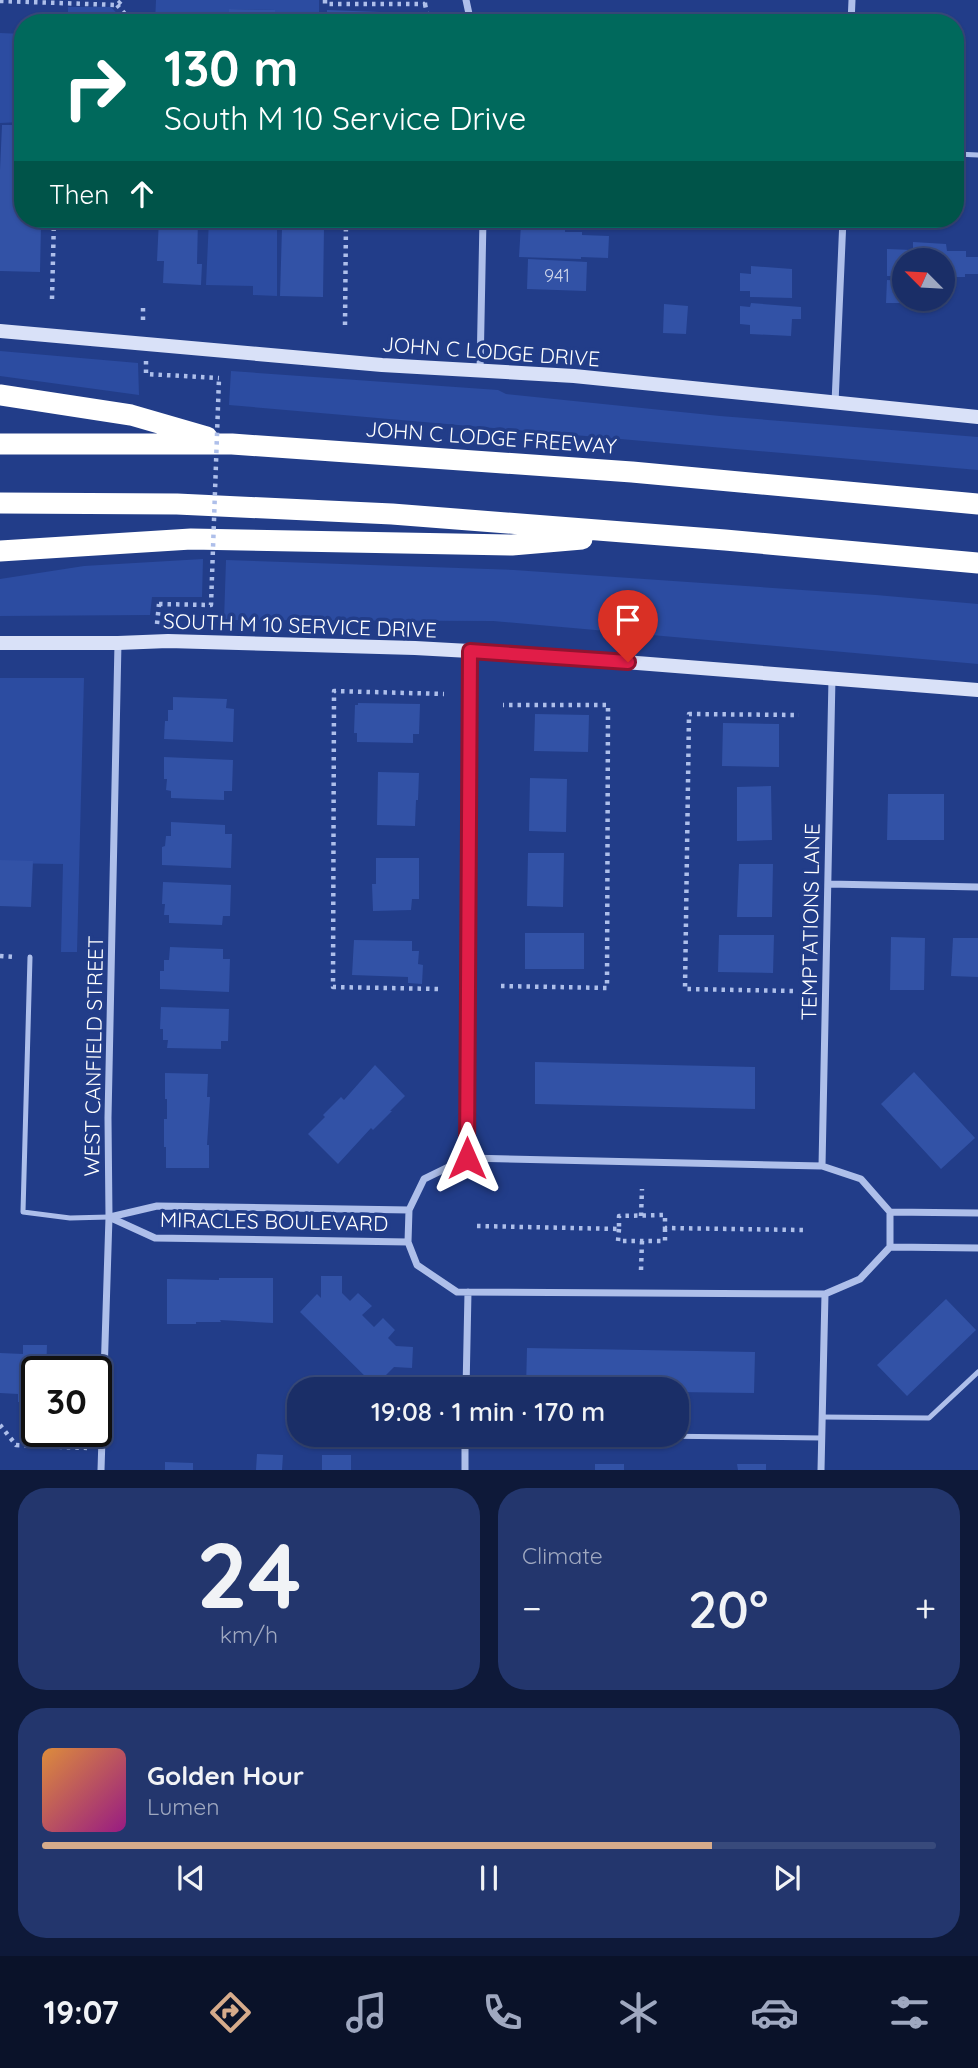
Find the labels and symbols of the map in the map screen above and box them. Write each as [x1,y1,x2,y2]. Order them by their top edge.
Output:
north arrow [892,248,956,312]
house number: 941 [544,264,570,287]
street label: JOHN C LODGE DRIVE [381,330,601,372]
street label: JOHN C LODGE FREEWAY [364,415,618,459]
pin [598,590,658,662]
street label: SOUTH M 10 SERVICE DRIVE [163,607,437,643]
street label: TEMPTATIONS LANE [795,823,825,1021]
street label: WEST CANFIELD STREET [78,935,108,1177]
position arrow [430,1121,504,1195]
street label: MIRACLES BOULEVARD [160,1206,388,1236]
speed limit sign: 30 [21,1356,112,1447]

